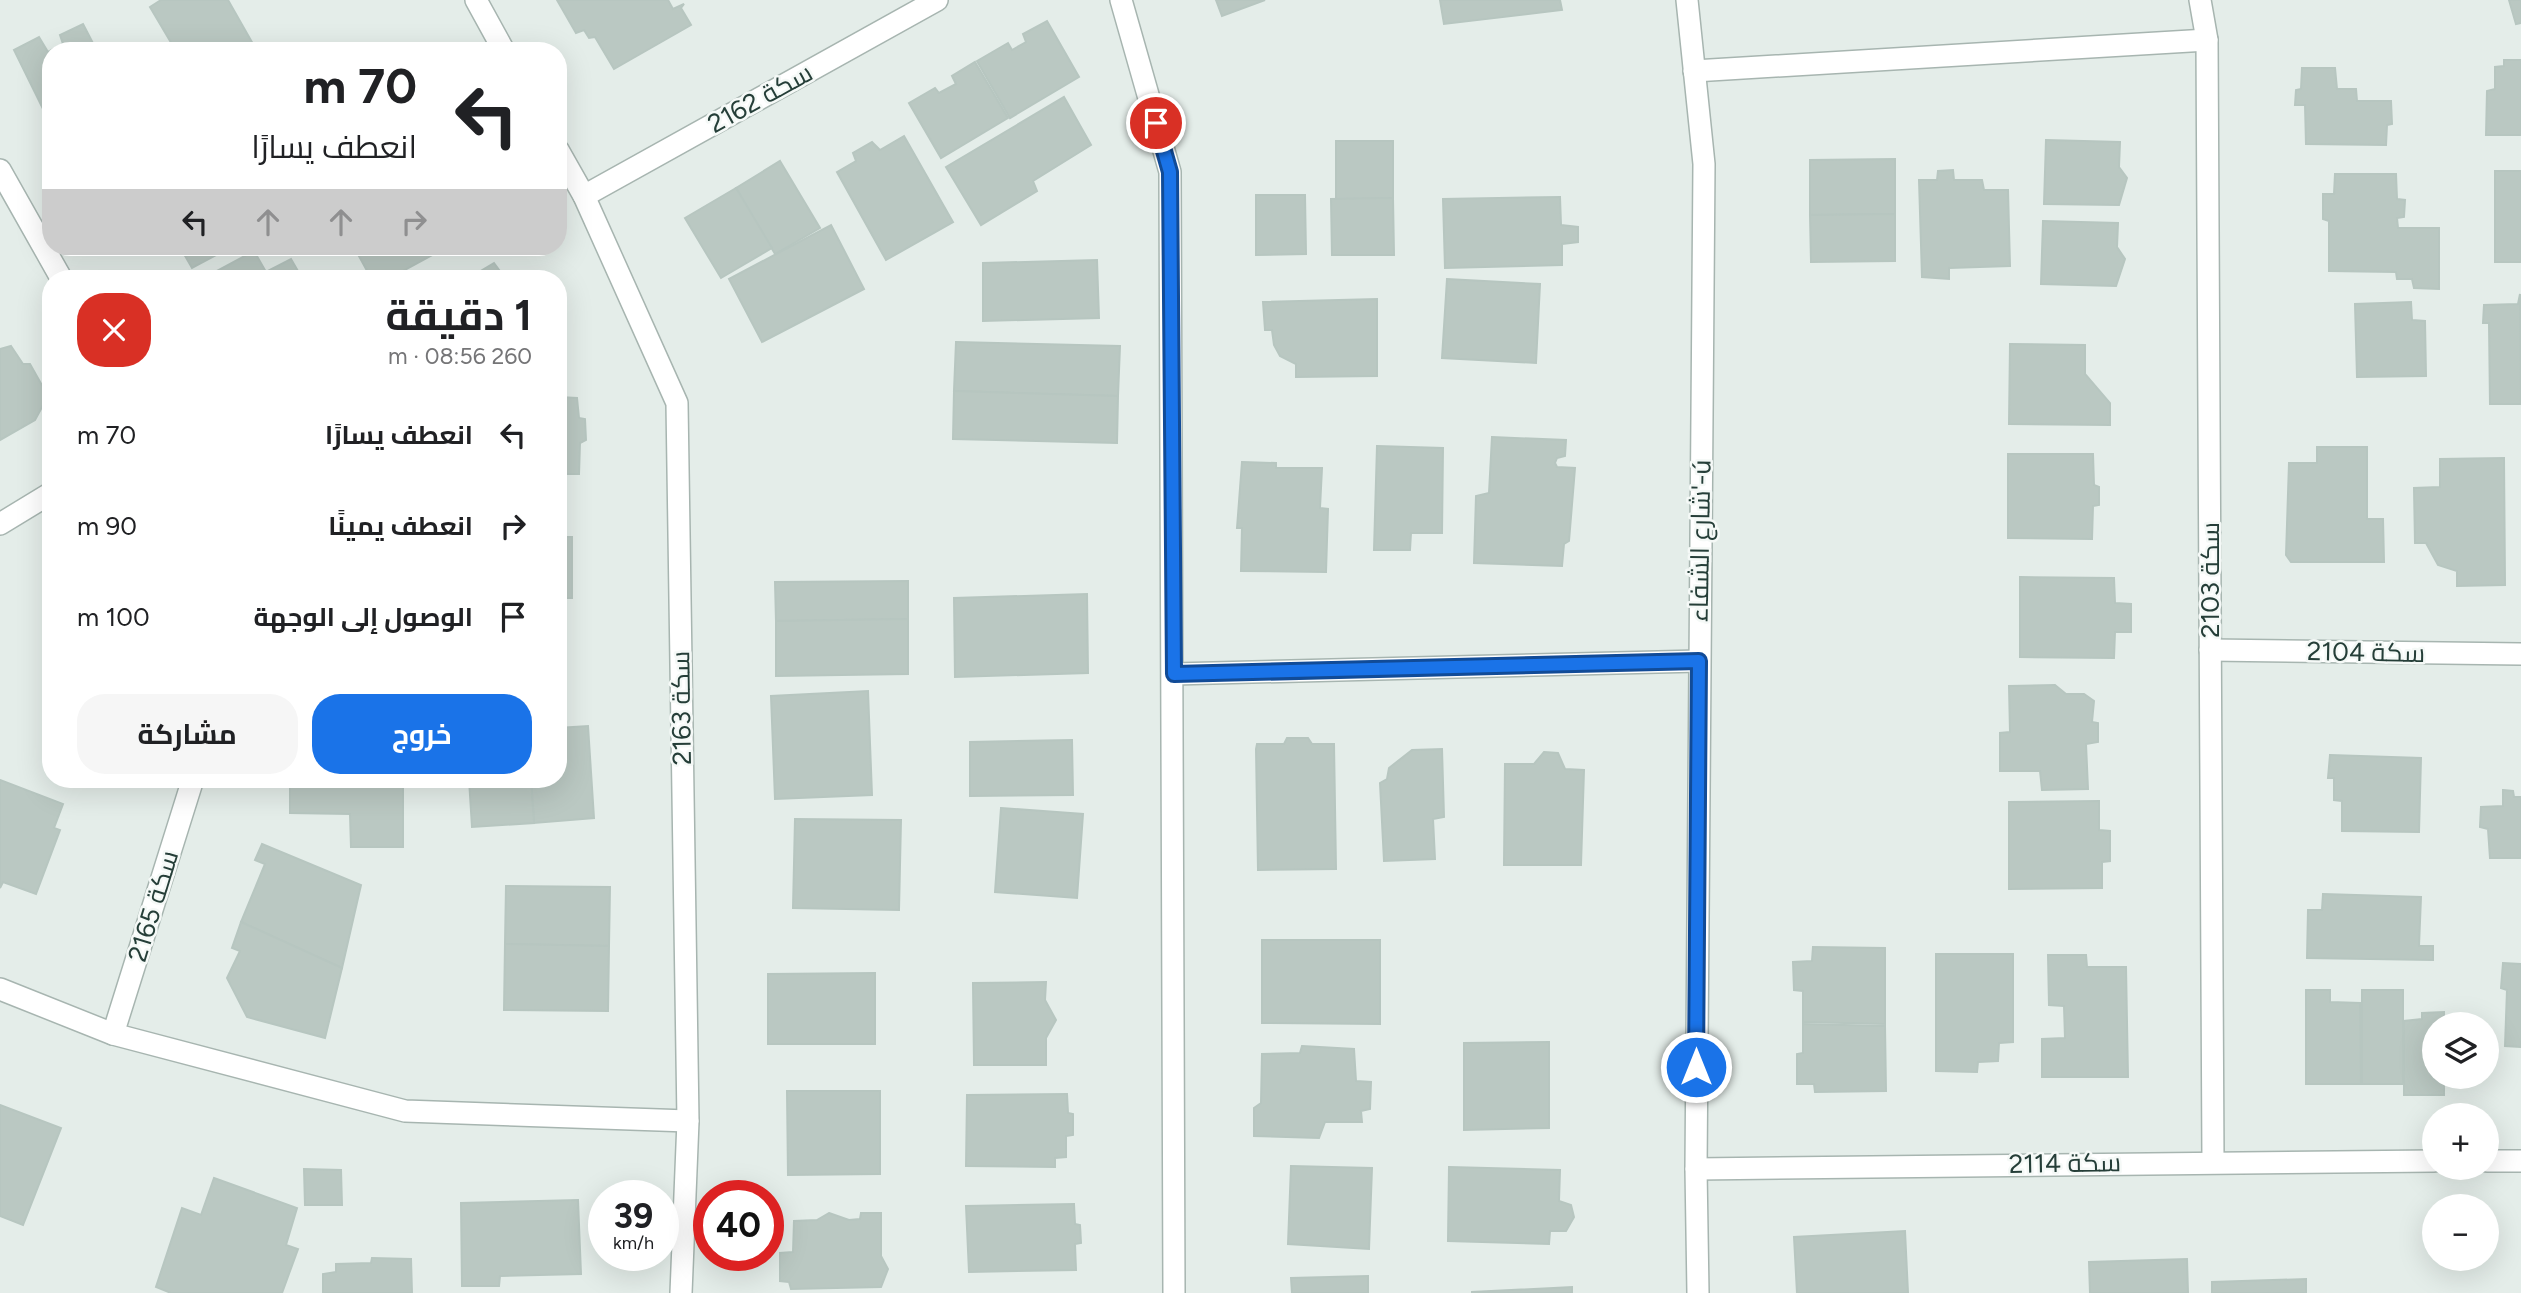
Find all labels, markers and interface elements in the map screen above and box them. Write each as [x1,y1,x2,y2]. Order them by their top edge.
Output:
text: 70 m [304,56,417,115]
street label: سكة 2162 [702,56,818,140]
icon: left [441,70,532,161]
pin [1126,93,1186,153]
icon: arrive [1137,104,1175,142]
text: انعطف يسارًا [251,128,417,166]
icon: left [176,203,214,241]
icon: ahead [249,203,287,241]
icon: ahead [322,203,360,241]
icon: right [395,203,433,241]
text: 1 دقيقة [386,290,532,341]
button: close [77,293,151,367]
text: 260 m · 08:56 [388,342,532,370]
icon: left [494,416,532,454]
text: 70 m [77,419,136,451]
text: انعطف يسارًا [325,419,473,451]
street label: شارع الشفاء'-ú [1683,460,1718,622]
icon: right [494,507,532,545]
text: 90 m [77,510,137,542]
text: انعطف يمينًا [328,510,473,542]
street label: سكة 2103 [2194,522,2226,638]
icon: arrive [494,598,532,636]
text: 100 m [77,601,150,633]
text: الوصول إلى الوجهة [253,601,473,633]
street label: سكة 2104 [2307,635,2425,669]
street label: سكة 2163 [664,651,698,765]
button: مشاركة [77,694,298,774]
button: خروج [312,694,532,774]
street label: سكة 2165 [121,846,185,966]
map controls [2422,1012,2499,1271]
button: layers [2422,1012,2499,1089]
position arrow [1659,1030,1733,1104]
button: + [2422,1103,2499,1180]
street label: سكة 2114 [2009,1146,2121,1180]
speed limit sign: 40 [693,1180,784,1271]
button: − [2422,1194,2499,1271]
text: 39 [614,1195,653,1237]
text: km/h [613,1232,654,1254]

